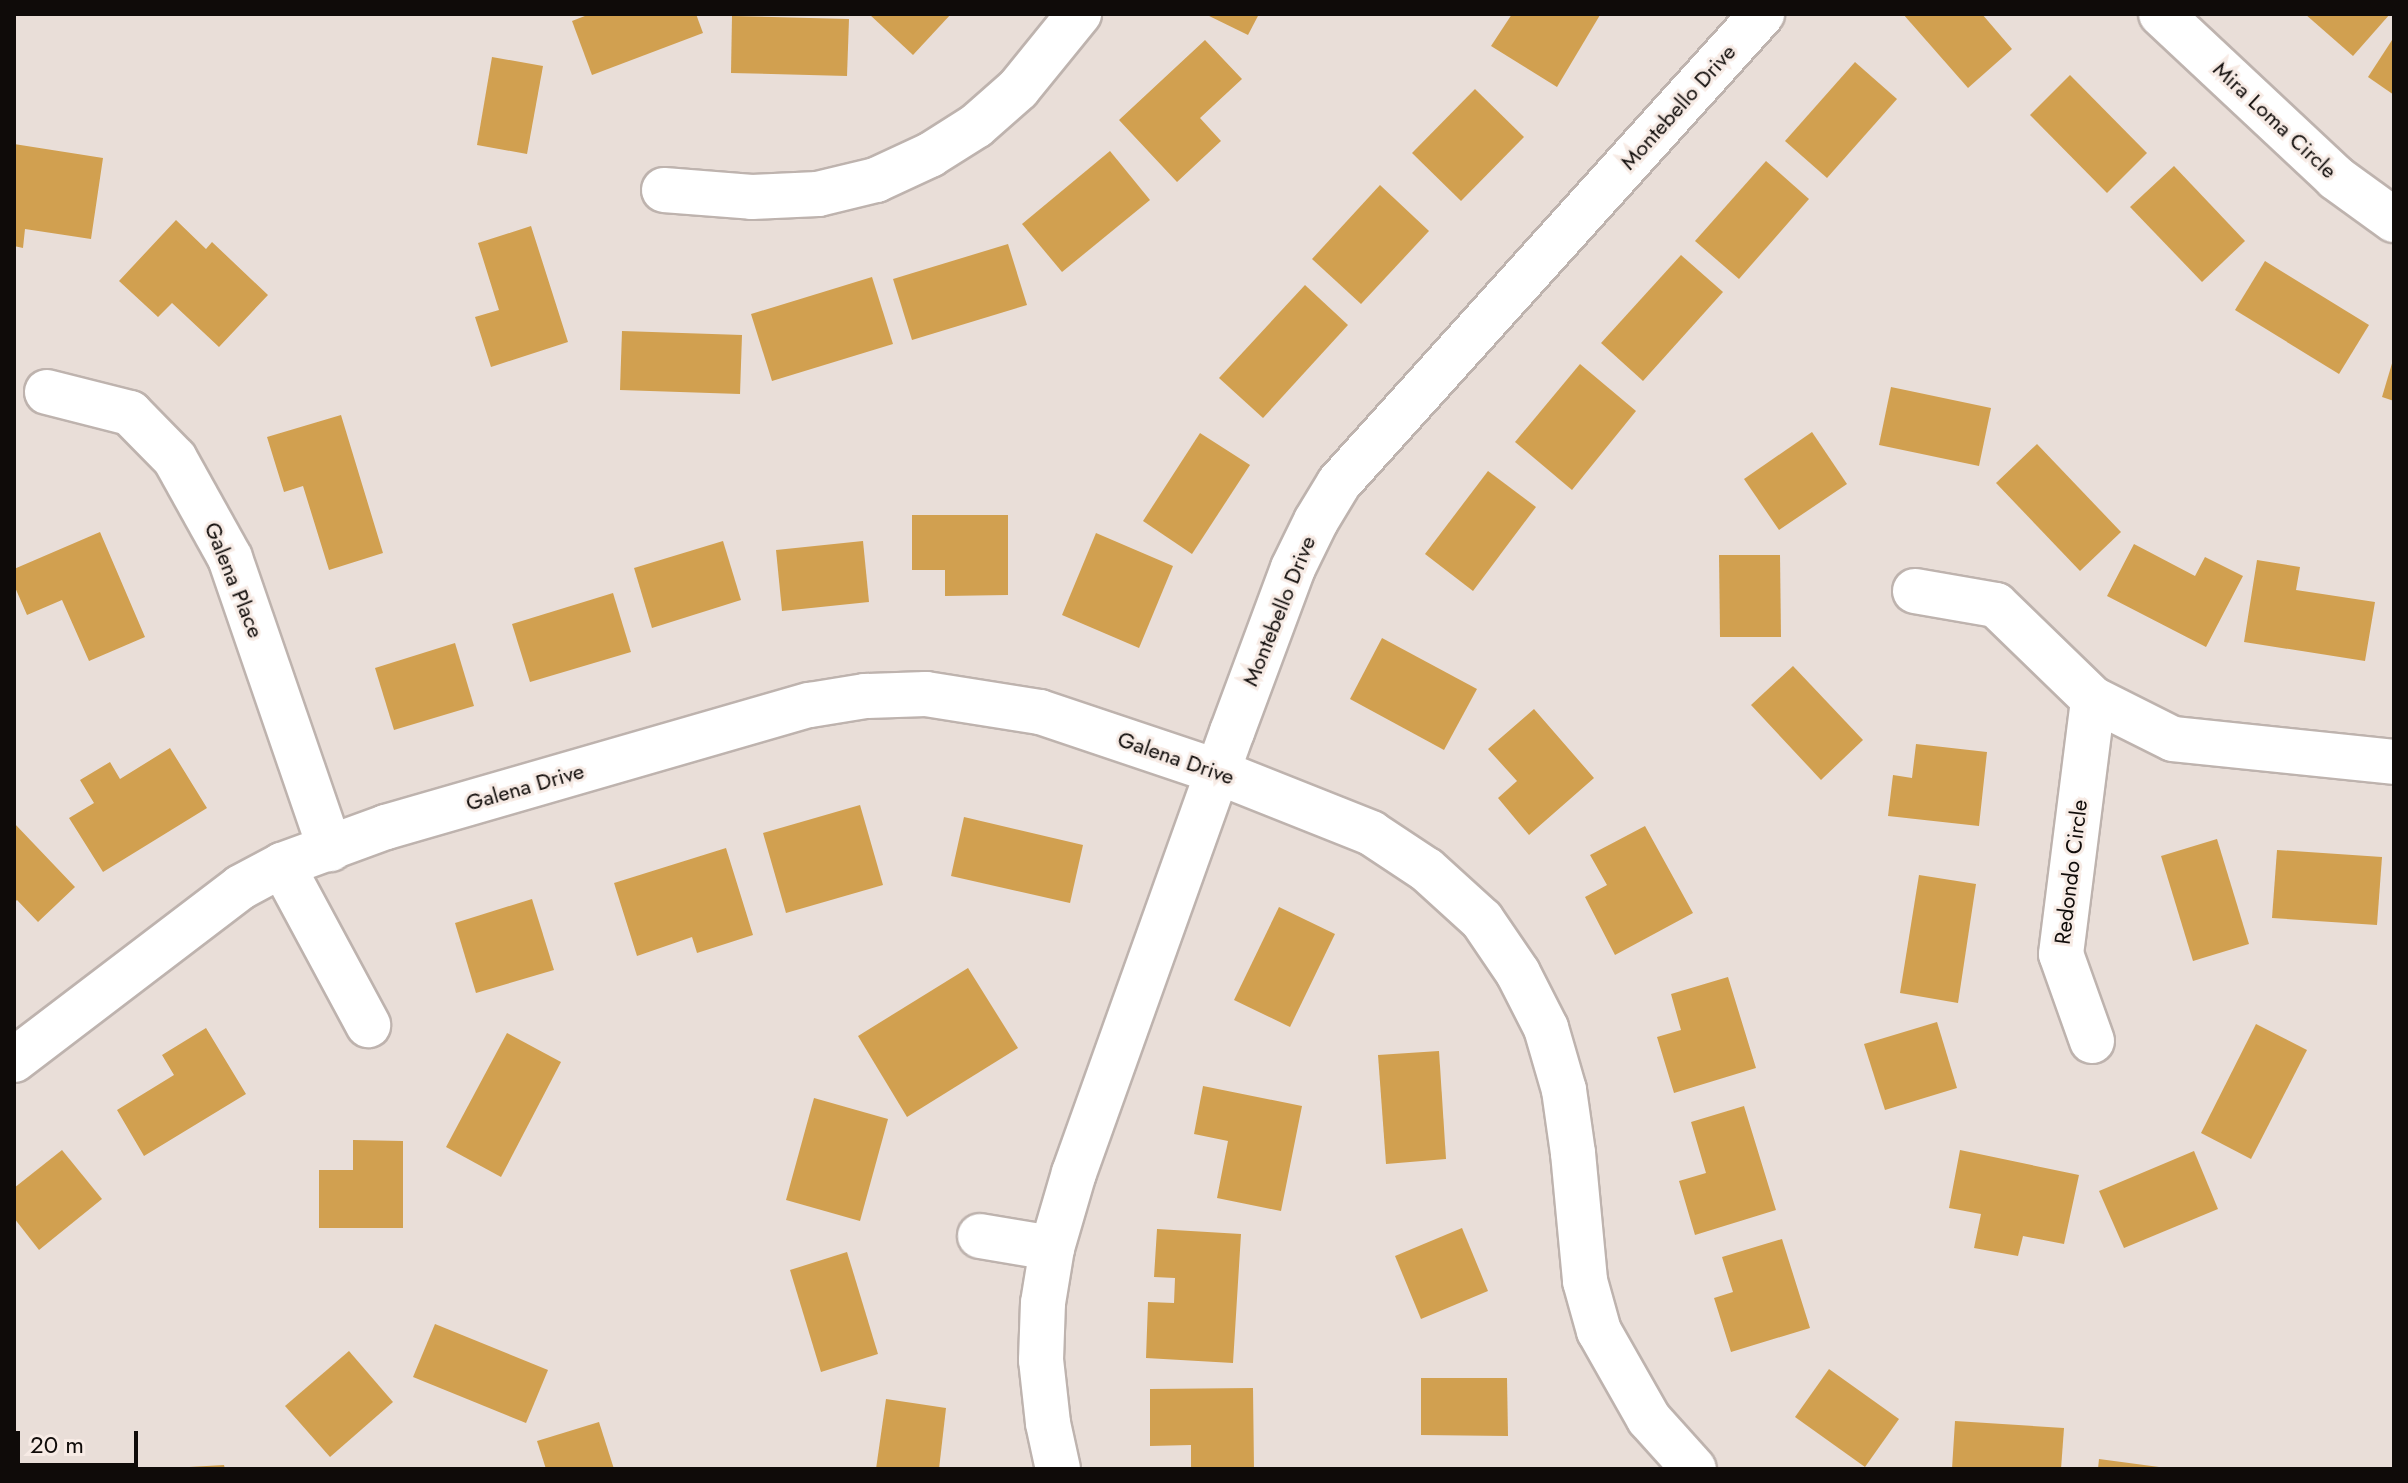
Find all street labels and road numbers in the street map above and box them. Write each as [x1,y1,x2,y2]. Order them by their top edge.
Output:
street label: Montebello Drive [1615,39,1741,175]
street label: Mira Loma Circle [2208,56,2342,184]
street label: Galena Place [199,518,269,642]
street label: Montebello Drive [1237,532,1321,690]
street label: Galena Drive [1114,726,1238,790]
street label: Galena Drive [463,758,587,816]
street label: Redondo Circle [2049,798,2093,946]

